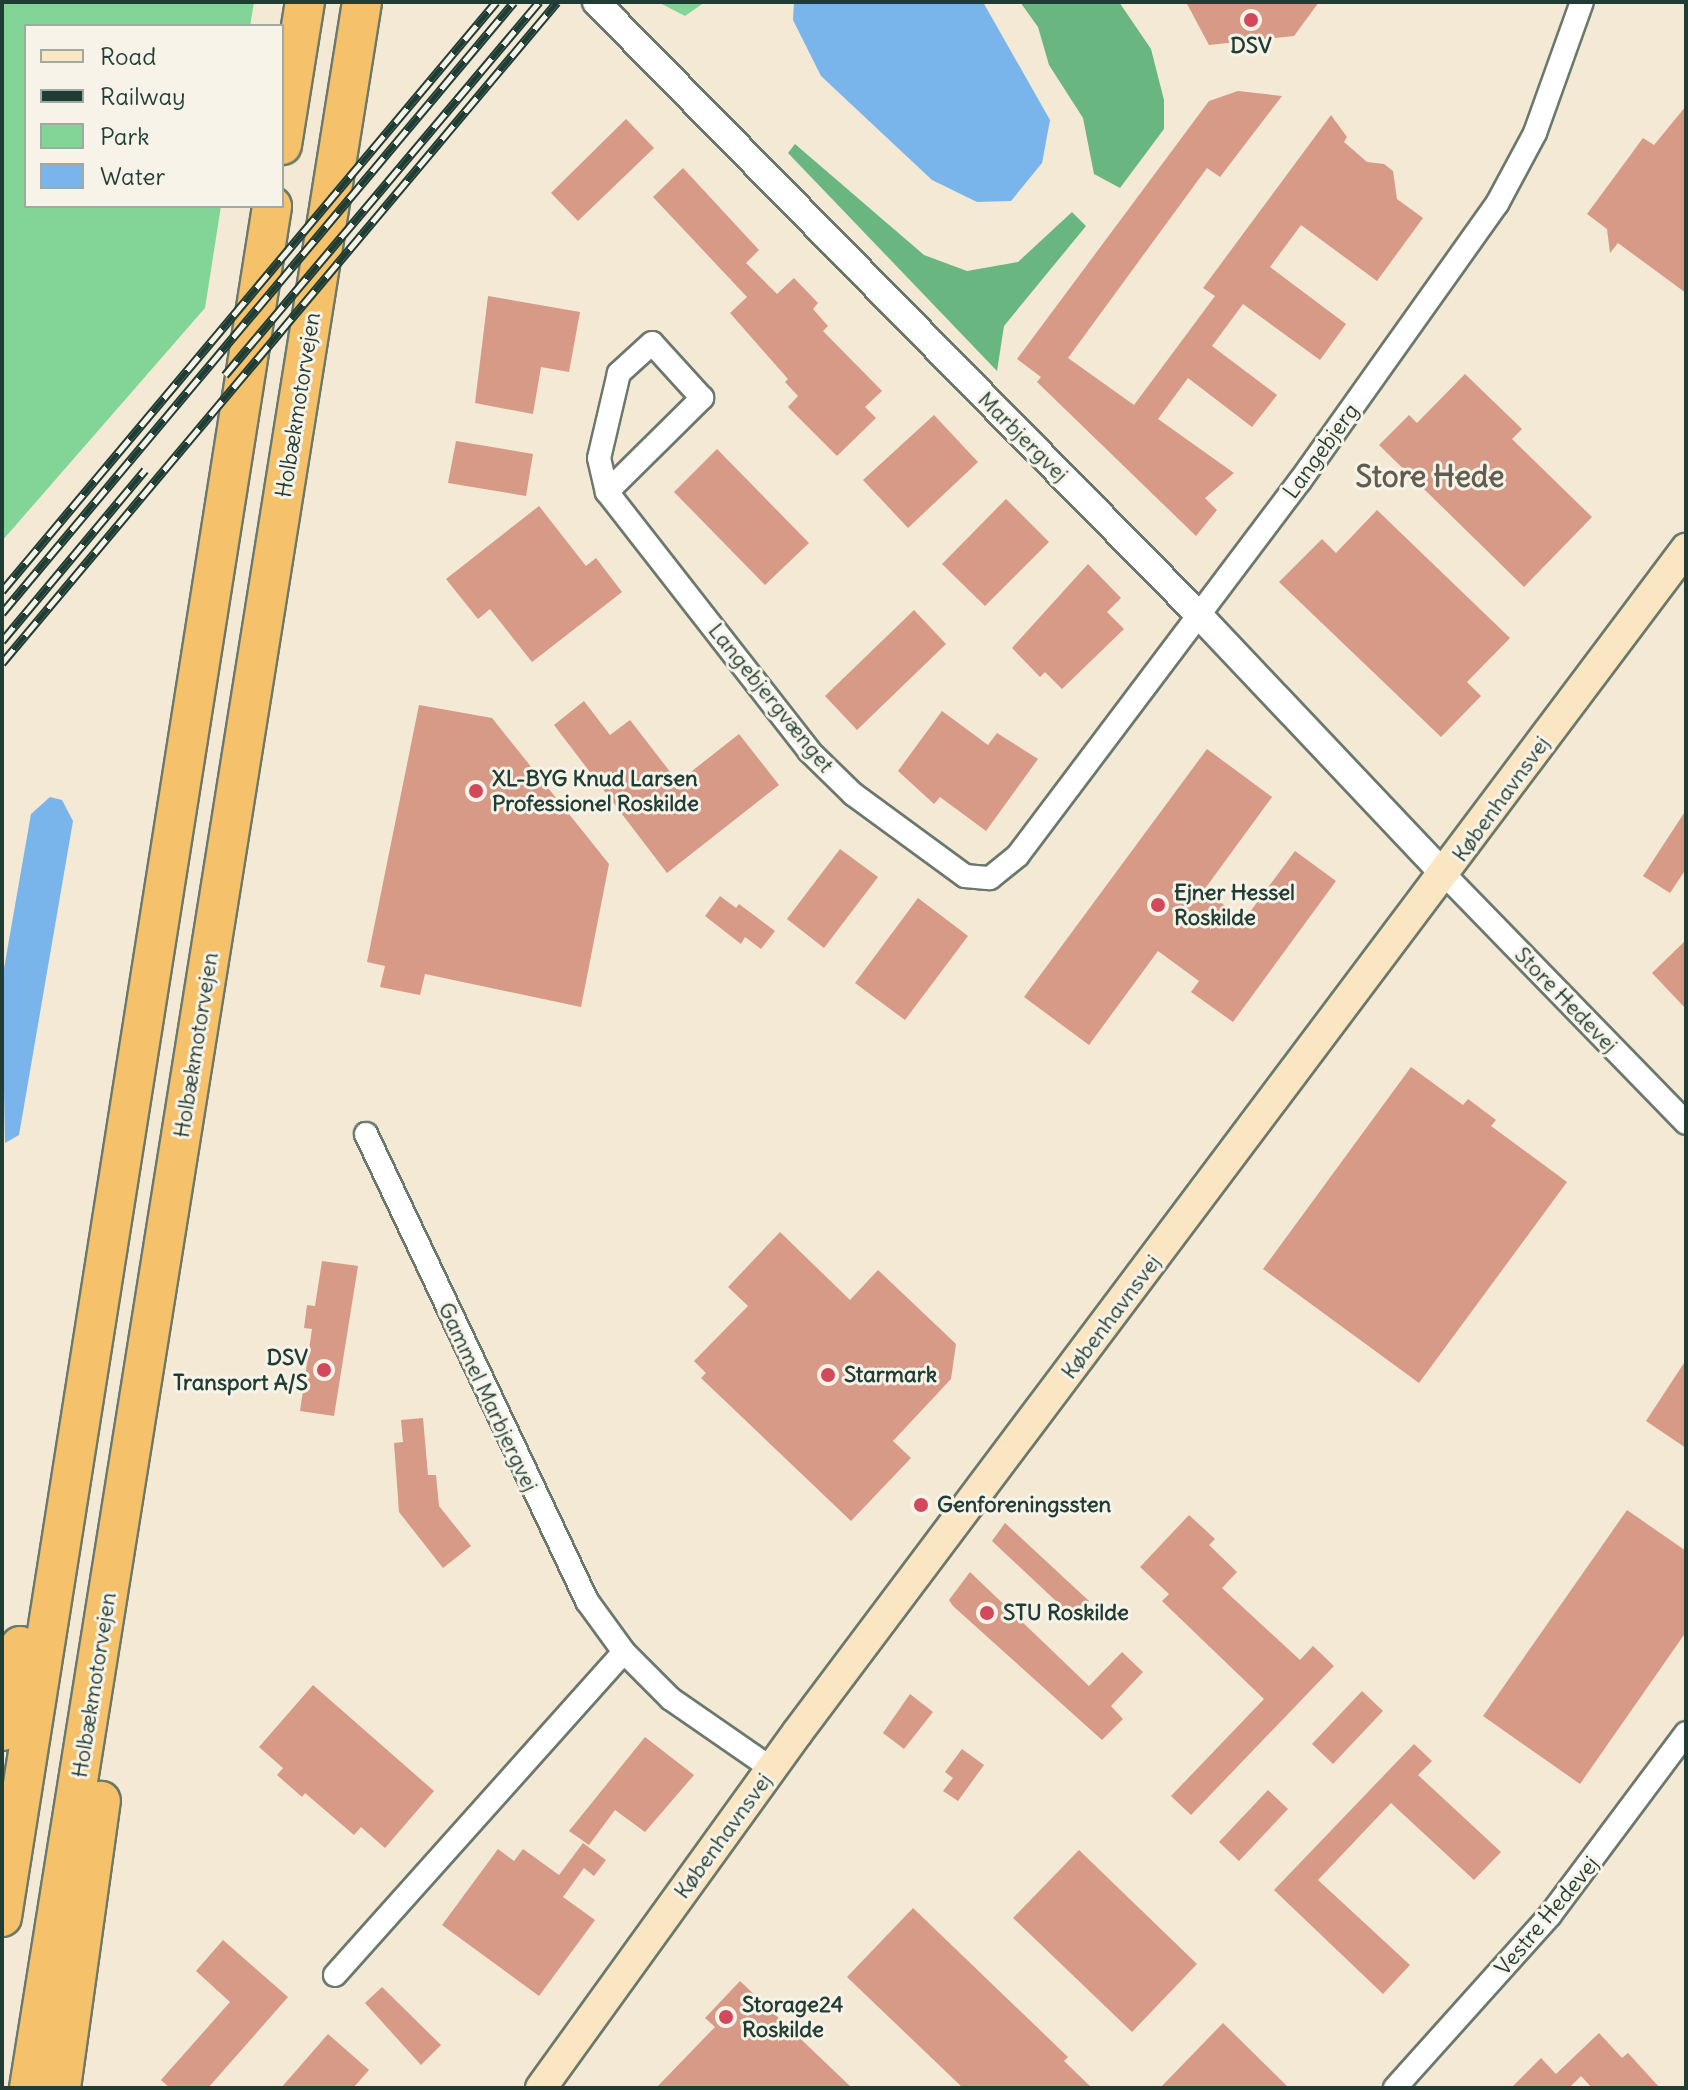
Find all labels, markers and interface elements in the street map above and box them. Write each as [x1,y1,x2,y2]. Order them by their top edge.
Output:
marker: DSV [1242,11,1260,29]
legend [24,24,284,208]
place label: DSV [1230,33,1272,59]
text: Road [100,41,156,71]
text: Railway [100,81,186,111]
text: Park [100,121,150,151]
text: Water [100,161,165,191]
street label: Holbækmotorvejen [270,311,326,499]
street label: Marbjergvej [972,386,1074,488]
street label: Langebjerg [1278,398,1364,504]
district label: Store Hede [1356,458,1504,494]
street label: Langebjergvænget [703,618,839,778]
street label: Københavnsvej [1447,731,1555,867]
place label: XL-BYG Knud Larsen Professionel Roskilde [492,765,699,816]
marker: XL-BYG Knud Larsen Professionel Roskilde [467,782,485,800]
place label: Ejner Hessel Roskilde [1174,879,1295,930]
marker: Ejner Hessel Roskilde [1149,896,1167,914]
street label: Store Hedevej [1509,942,1623,1058]
street label: Holbækmotorvejen [168,951,224,1139]
street label: Københavnsvej [1056,1250,1166,1384]
street label: Gammel Marbjergvej [433,1298,543,1496]
place label: DSV Transport A/S [173,1344,308,1396]
marker: DSV Transport A/S [315,1361,333,1379]
place label: Starmark [844,1362,937,1388]
marker: Starmark [819,1366,837,1384]
place label: Genforeningssten [937,1492,1111,1518]
marker: Genforeningssten [912,1496,930,1514]
street label: Holbækmotorvejen [66,1591,122,1779]
place label: STU Roskilde [1003,1600,1129,1626]
marker: STU Roskilde [978,1604,996,1622]
street label: Københavnsvej [669,1768,777,1904]
street label: Vestre Hedevej [1490,1851,1604,1981]
place label: Storage24 Roskilde [742,1991,843,2042]
marker: Storage24 Roskilde [717,2008,735,2026]

